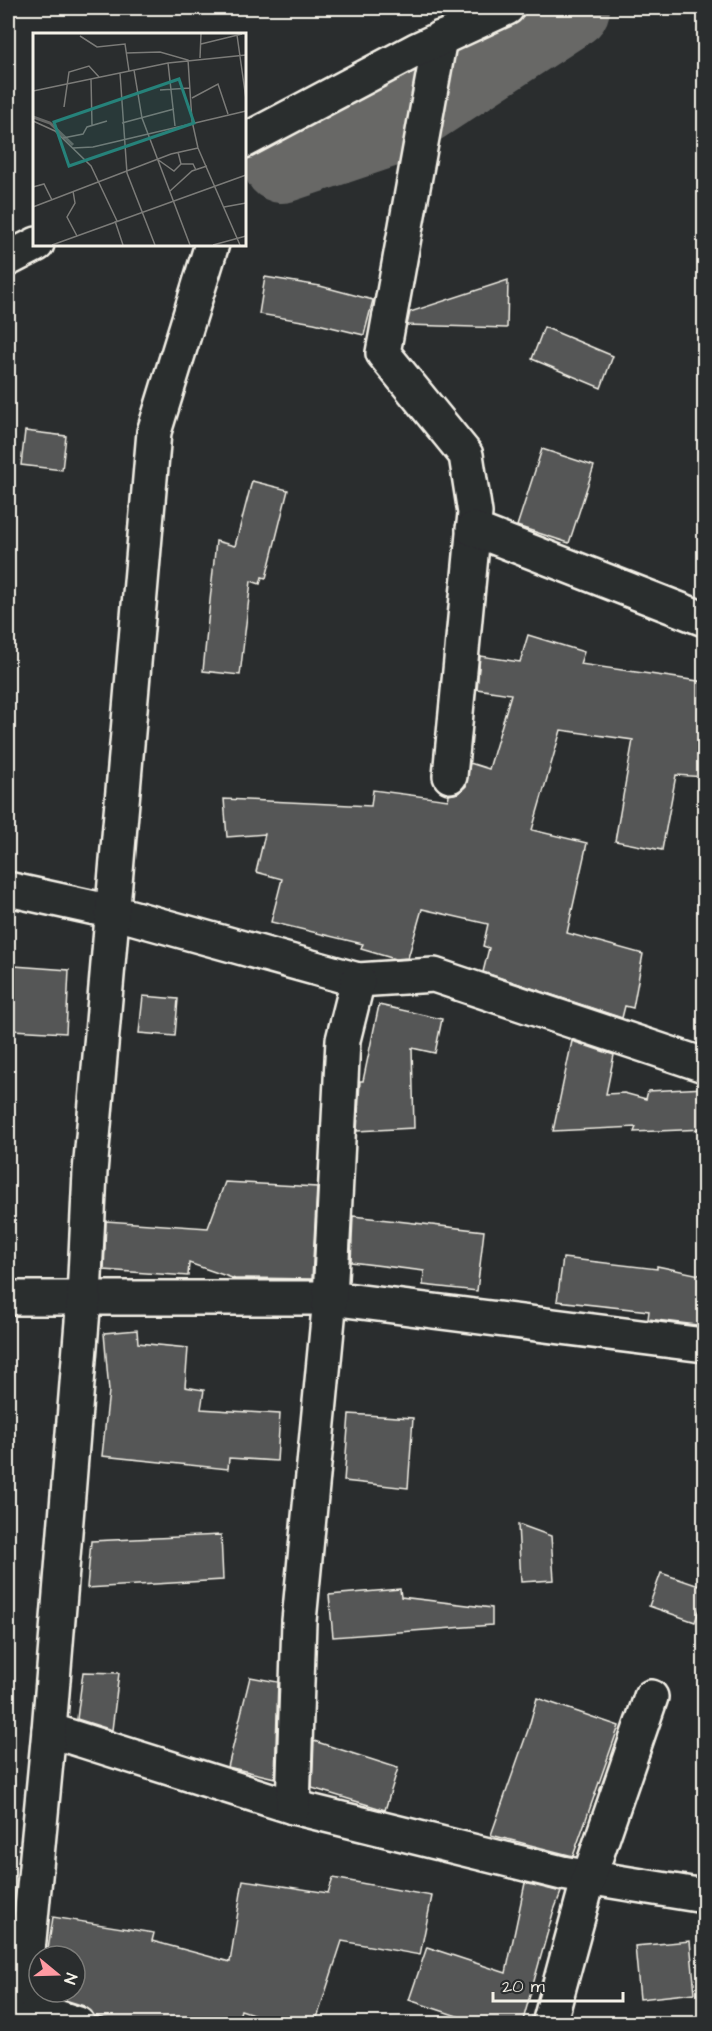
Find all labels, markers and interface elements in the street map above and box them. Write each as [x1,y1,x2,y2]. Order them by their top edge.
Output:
inset map [33,33,246,246]
north arrow [27,1944,87,2004]
scale bar [493,1965,624,2003]
text: N [58,1970,82,1987]
text: 20 m [502,1974,545,1999]

